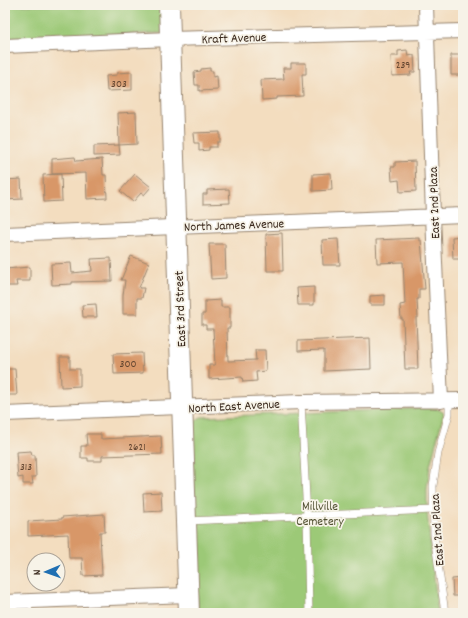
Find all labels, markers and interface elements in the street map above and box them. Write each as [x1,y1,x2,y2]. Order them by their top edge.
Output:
street label: Kraft Avenue [201,29,267,50]
house number: 239 [396,58,410,74]
house number: 303 [111,77,127,93]
street label: East 2nd Plaza [425,166,446,239]
street label: North James Avenue [184,215,285,238]
street label: East 3rd Street [171,270,192,347]
house number: 300 [120,357,136,373]
street label: North East Avenue [188,396,281,419]
house number: 2621 [128,440,146,456]
house number: 313 [20,460,32,476]
street label: East 2nd Plaza [426,492,450,566]
park label: Millville Cemetery [296,498,344,532]
north arrow [26,552,66,592]
text: N [30,569,46,575]

